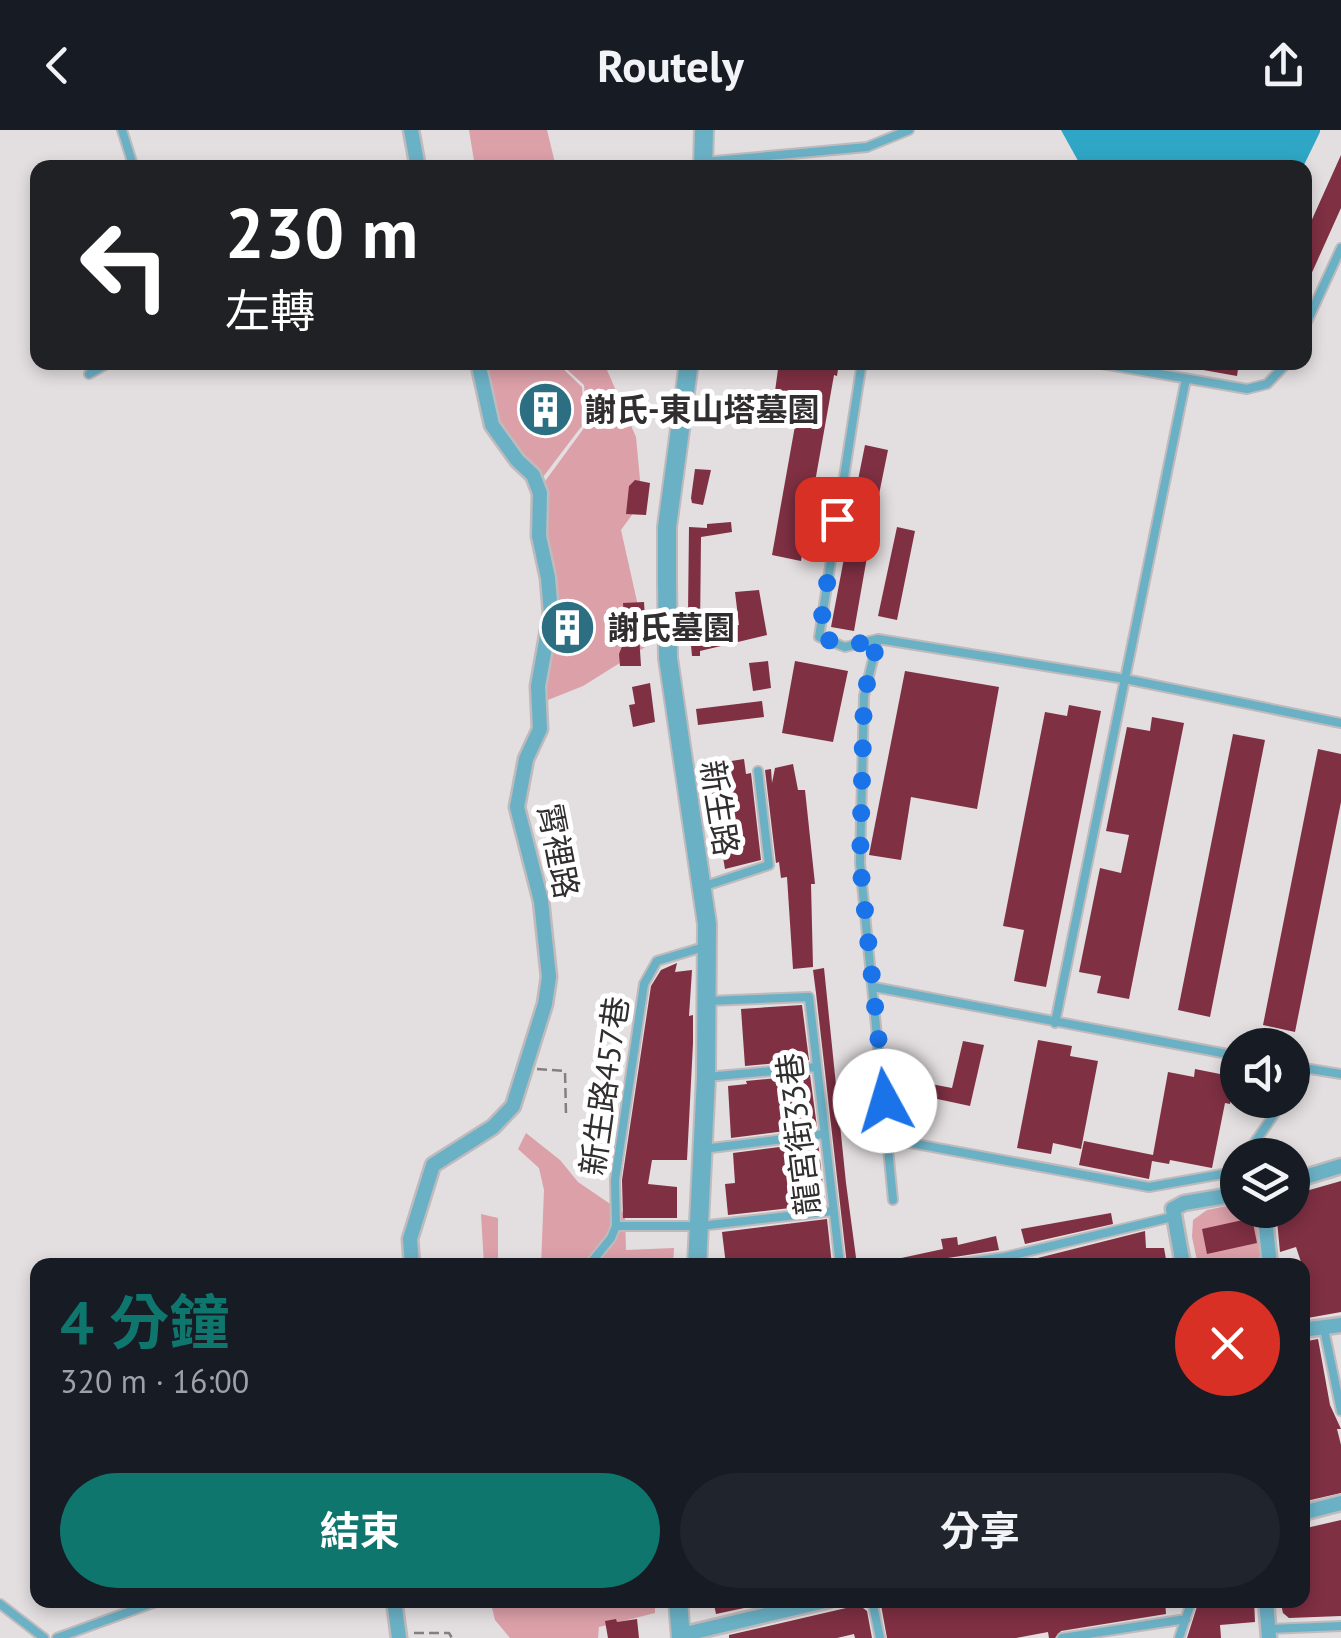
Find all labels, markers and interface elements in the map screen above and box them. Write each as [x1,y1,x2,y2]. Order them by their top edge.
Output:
text: Routely [597,36,744,94]
icon: back [30,38,85,93]
icon: share [1256,38,1311,93]
text: 230 m [225,187,418,277]
icon: left [60,200,190,330]
text: 左轉 [225,281,315,339]
building icon: 謝氏-東山塔墓園 [515,380,575,440]
place label: 謝氏-東山塔墓園 [584,388,820,430]
pin [795,477,880,562]
icon: arrive [810,492,865,547]
building icon: 謝氏墓園 [538,598,598,658]
place label: 謝氏墓園 [607,606,735,648]
street label: 新生路 [692,757,748,859]
street label: 霄裡路 [529,800,589,902]
street label: 新生路457巷 [571,994,637,1178]
map controls [1220,1028,1310,1228]
button: sound [1220,1028,1310,1118]
position arrow [833,1049,937,1153]
street label: 龍宮街33巷 [767,1051,829,1218]
button: layers [1220,1138,1310,1228]
text: 4 分鐘 [60,1283,229,1361]
button: close [1175,1291,1280,1396]
text: 320 m · 16:00 [60,1360,249,1402]
button: 結束 [60,1473,660,1588]
button: 分享 [680,1473,1280,1588]

